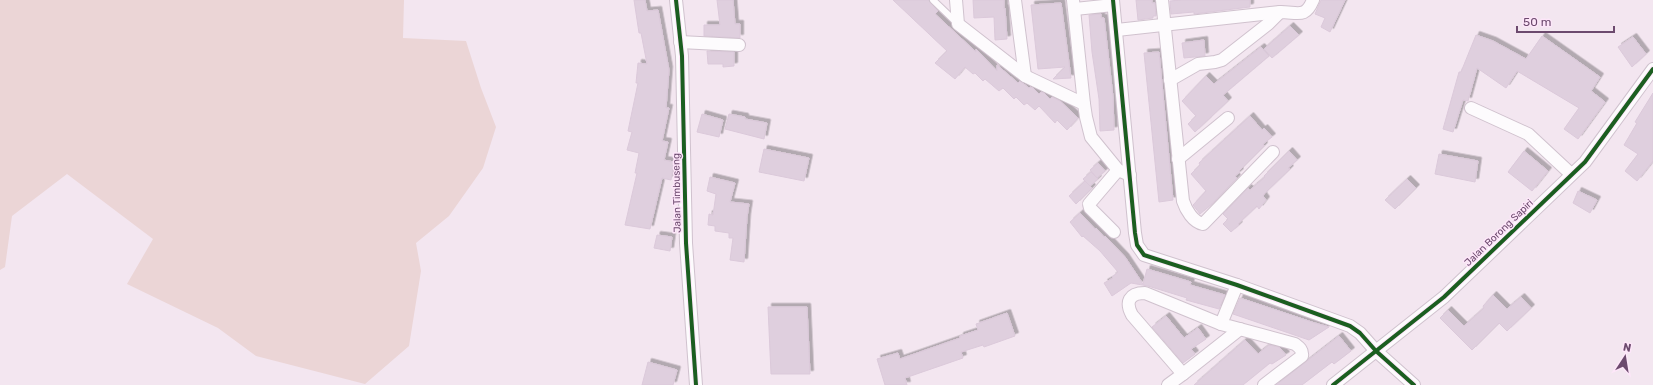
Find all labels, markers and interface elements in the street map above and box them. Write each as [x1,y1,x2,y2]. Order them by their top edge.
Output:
scale bar [1517,8,1614,34]
text: 50 m [1523,15,1551,29]
street label: Jalan Timbuseng [670,153,684,233]
street label: Jalan Borong Sapiri [1462,197,1536,269]
north arrow [1605,337,1645,377]
text: N [1622,341,1632,355]

